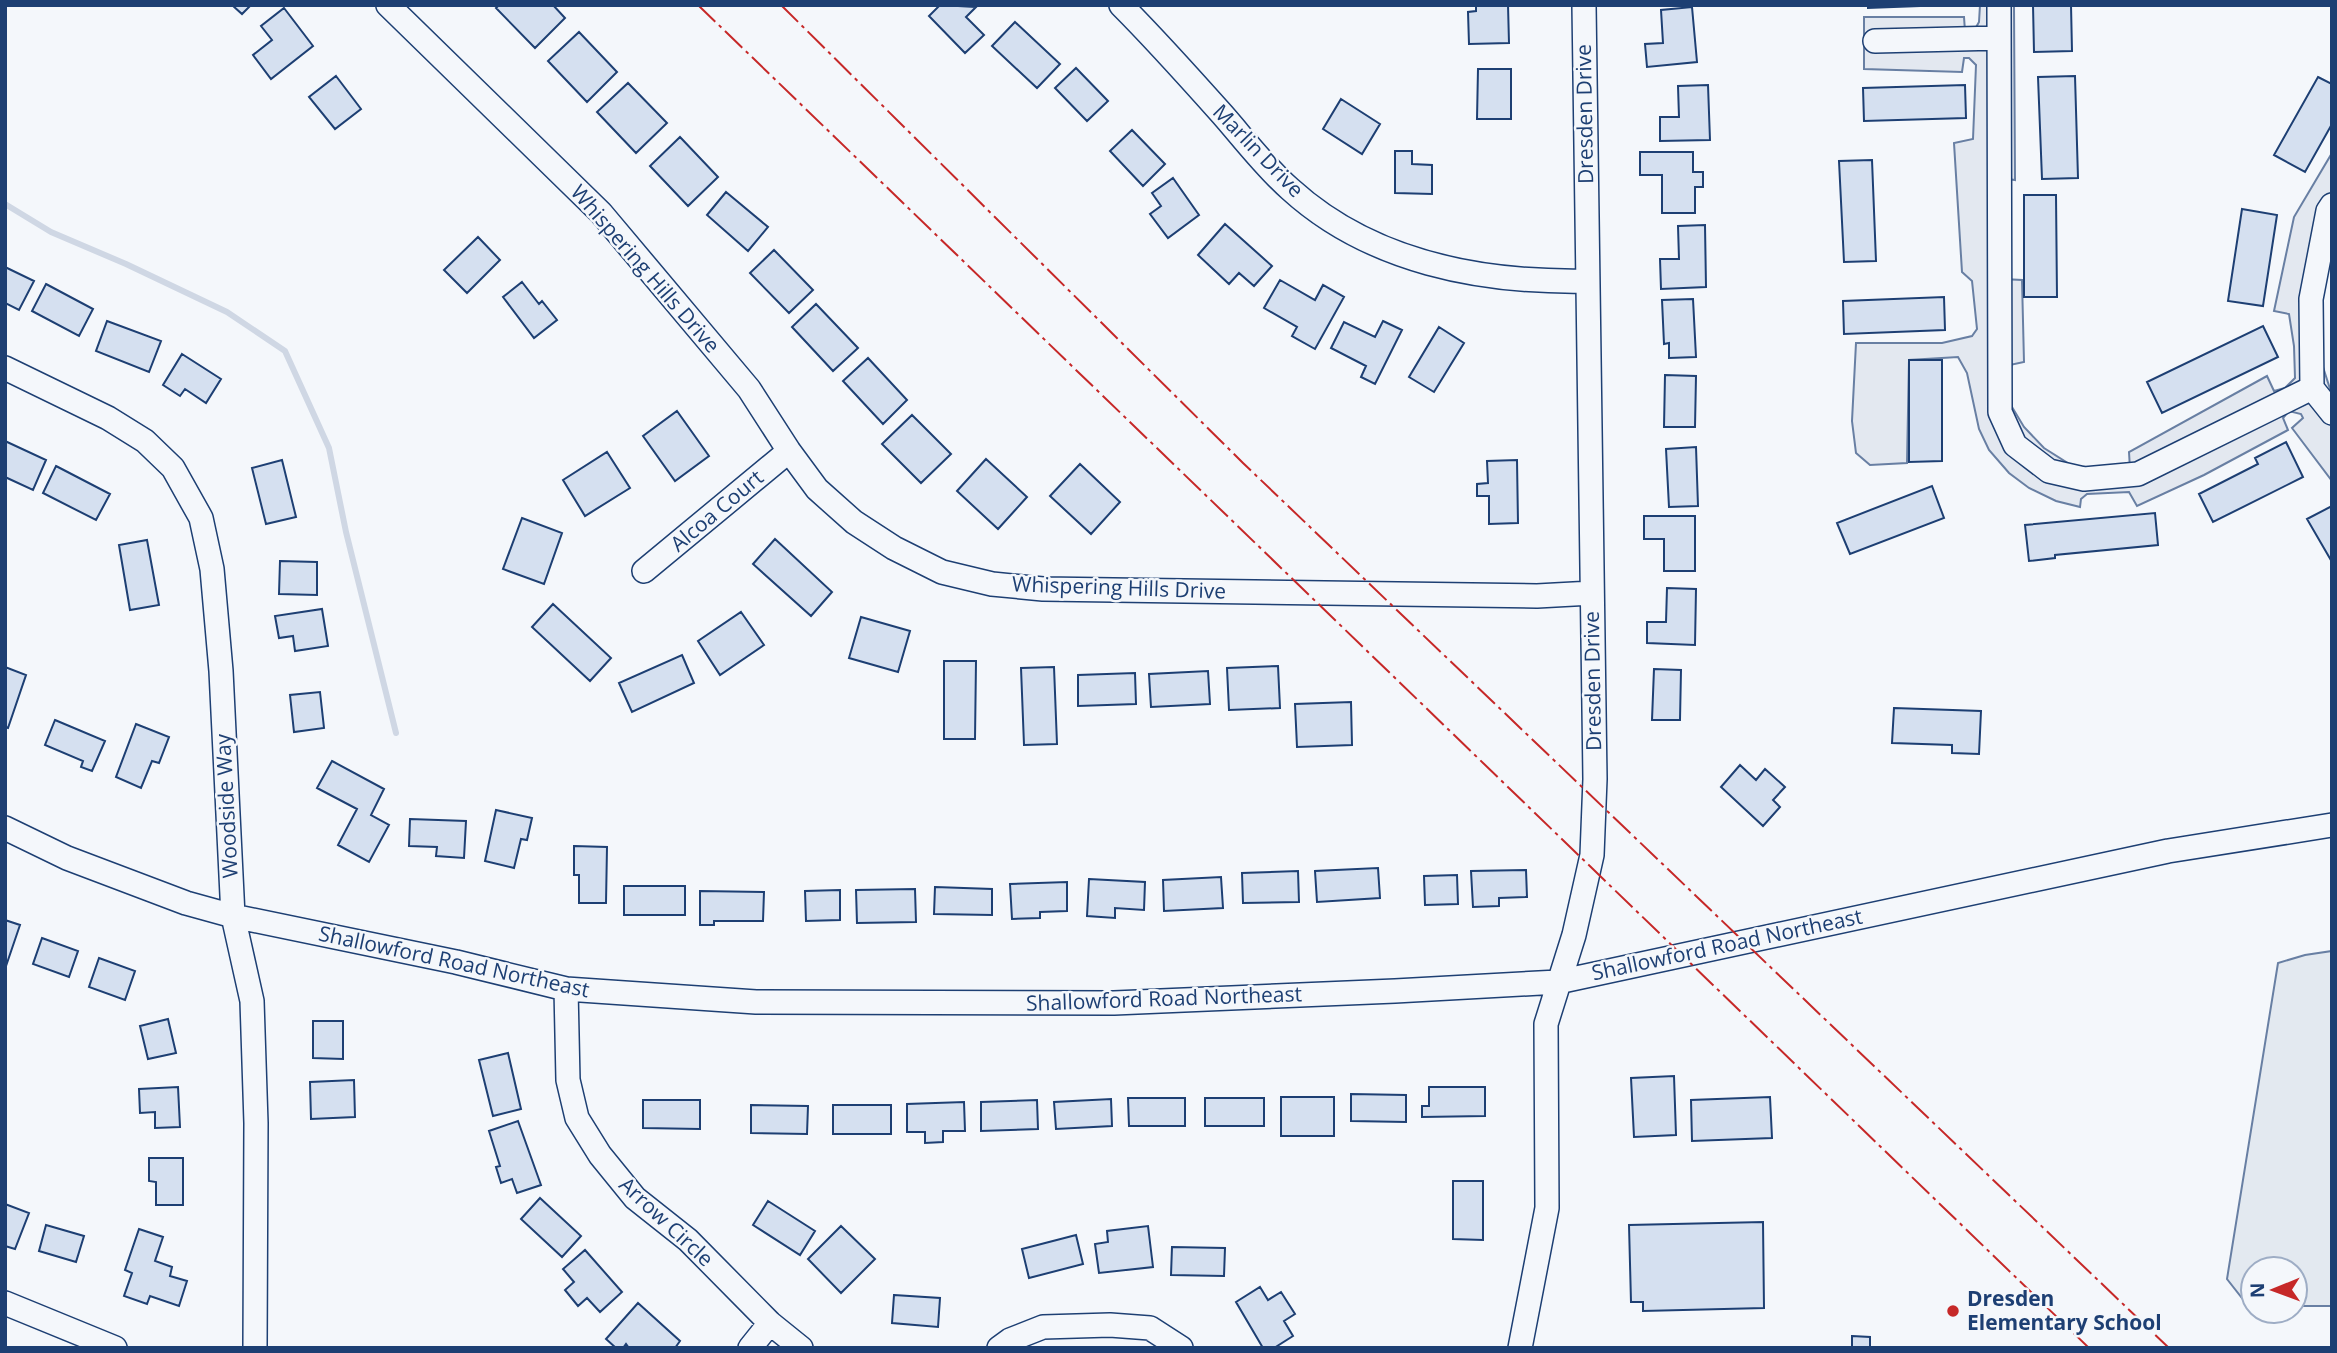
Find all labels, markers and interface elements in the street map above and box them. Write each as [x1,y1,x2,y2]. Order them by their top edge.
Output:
street label: Dresden Drive [1569,44,1599,184]
street label: Marlin Drive [1207,98,1310,203]
street label: Whispering Hills Drive [565,178,727,358]
street label: Alcoa Court [664,463,769,557]
street label: Whispering Hills Drive [1012,569,1227,605]
street label: Dresden Drive [1577,611,1607,751]
street label: Woodside Way [208,733,244,879]
street label: Shallowford Road Northeast [1589,902,1865,986]
street label: Shallowford Road Northeast [316,919,592,1003]
street label: Shallowford Road Northeast [1026,979,1302,1017]
street label: Arrow Circle [614,1170,720,1272]
north arrow [2239,1255,2309,1325]
text: N [2244,1282,2270,1298]
place label: Dresden Elementary School [1967,1284,2162,1336]
marker: Dresden Elementary School [1945,1303,1961,1319]

